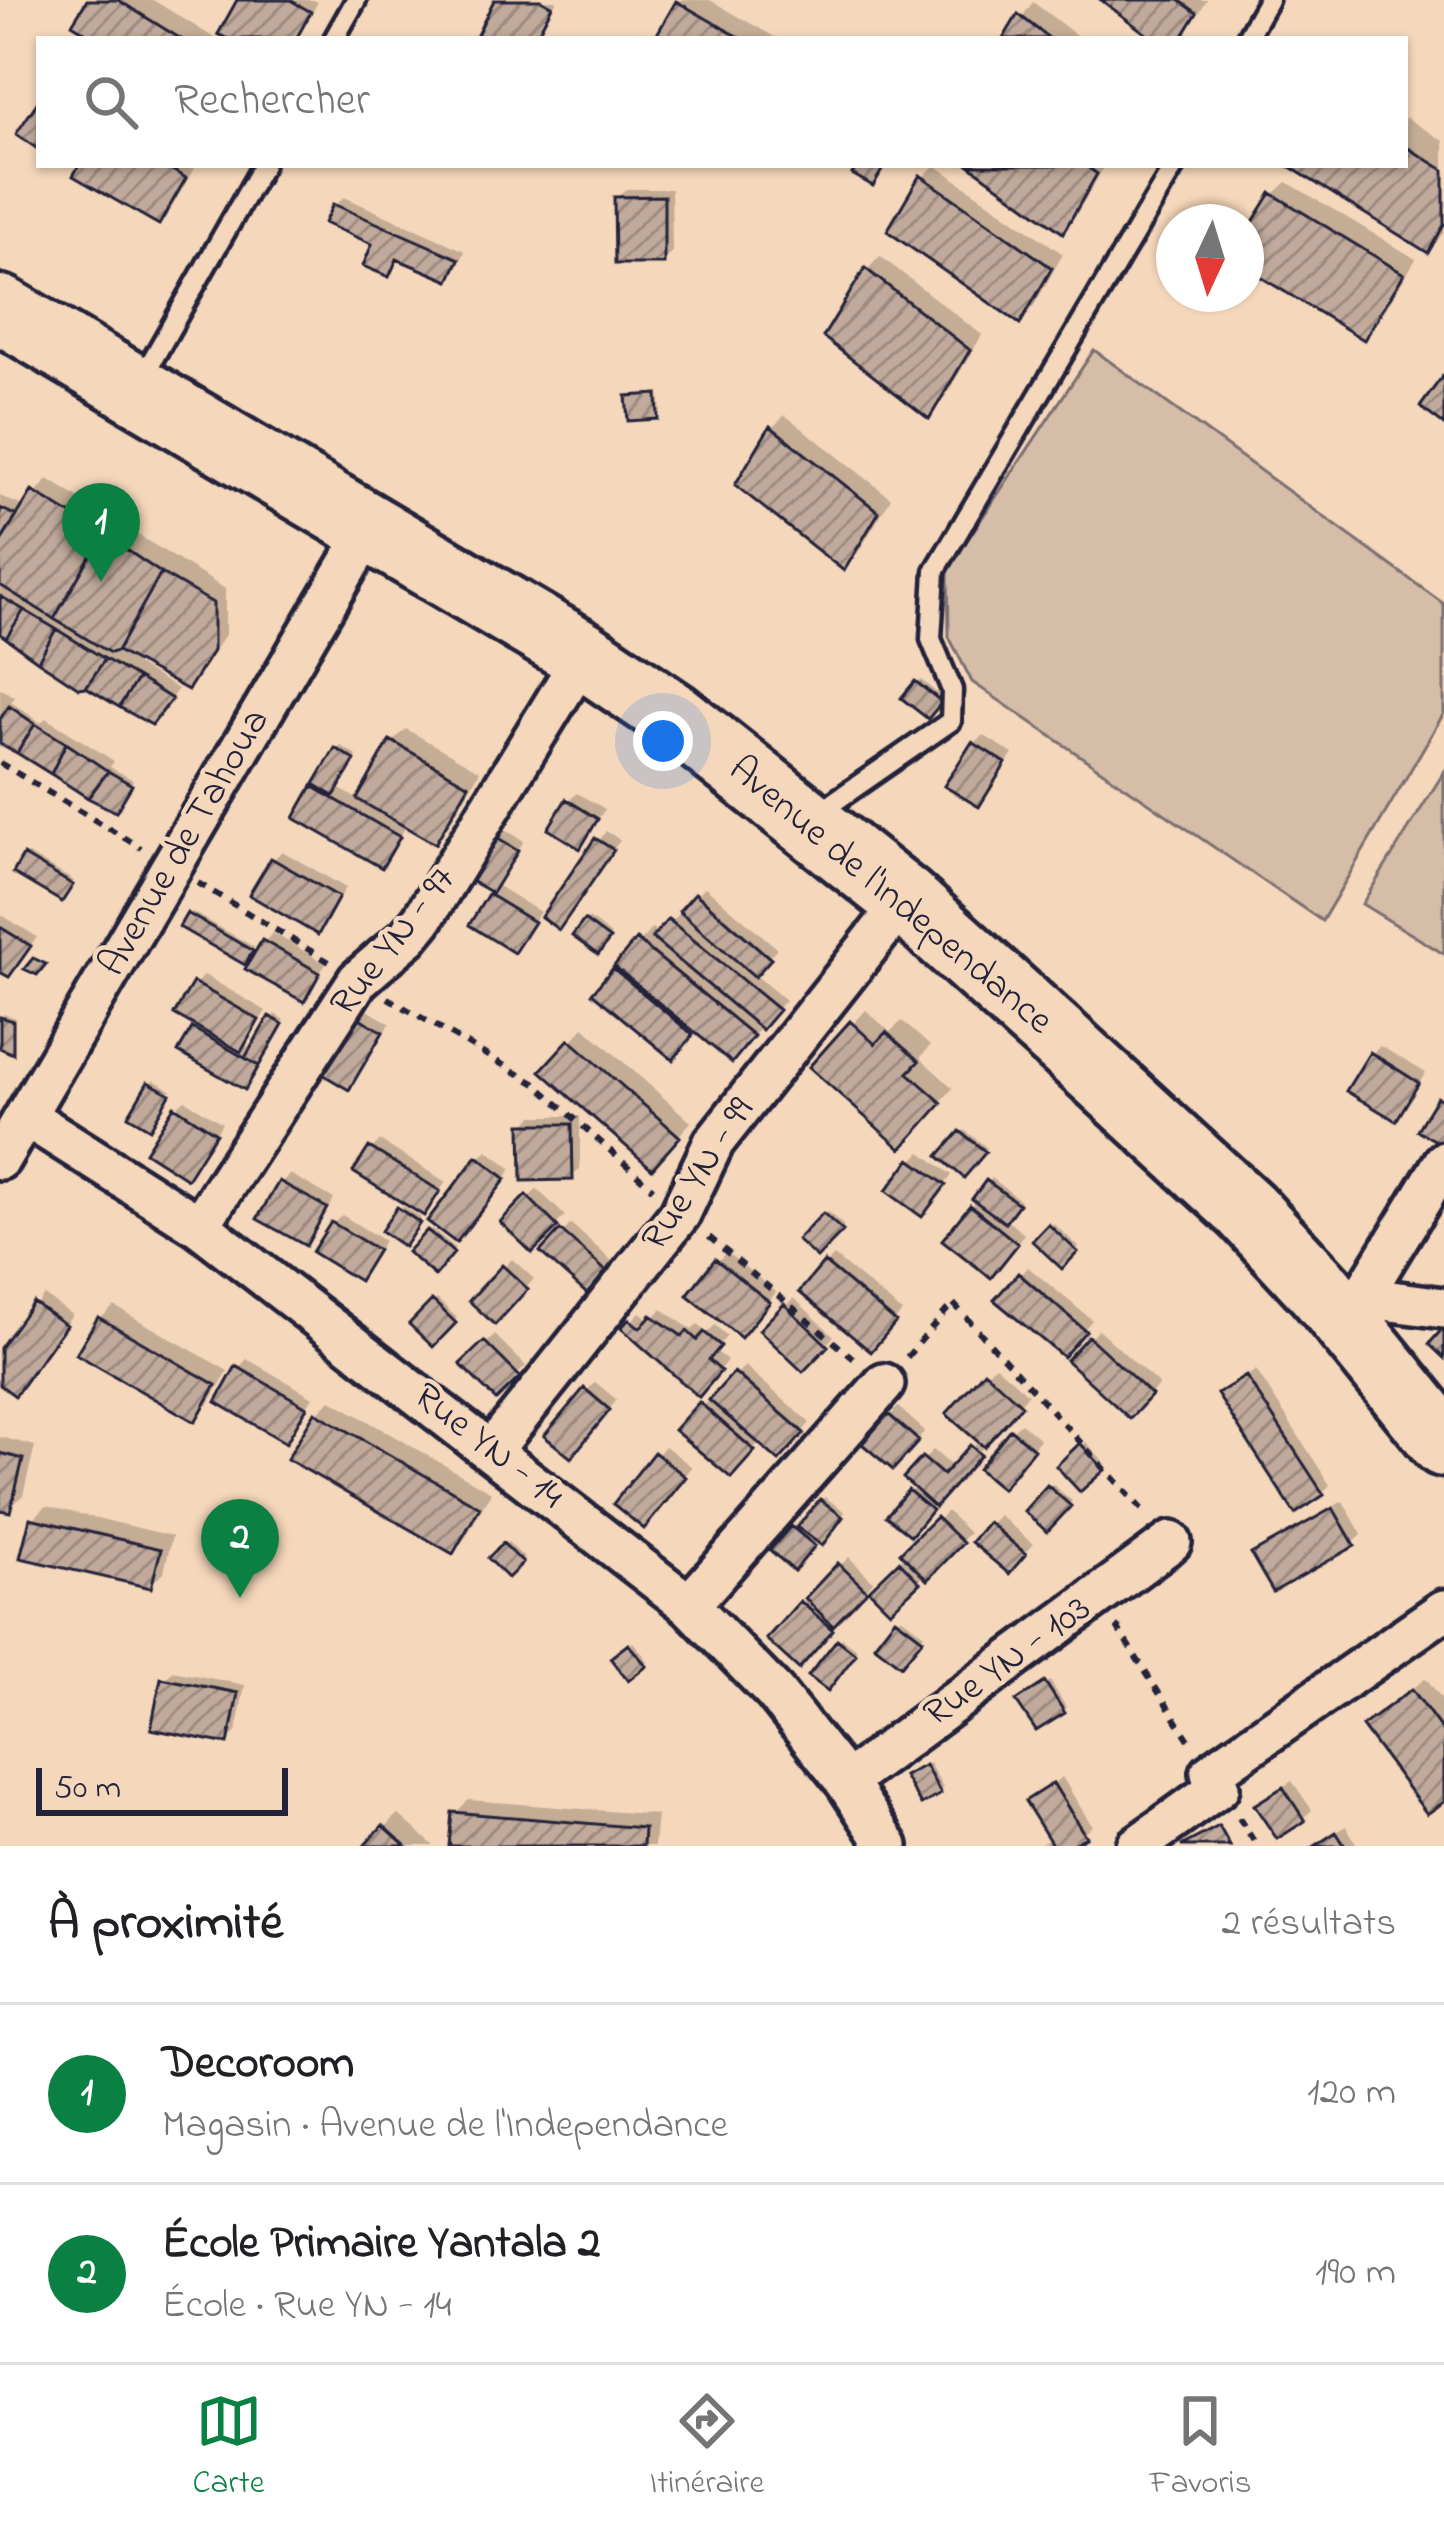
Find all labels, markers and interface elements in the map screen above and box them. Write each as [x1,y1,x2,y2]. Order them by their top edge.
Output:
search box [36,36,1408,168]
icon: search [78,69,144,135]
text: Rechercher [174,69,370,135]
north arrow [1156,204,1264,312]
pin: 1 [62,483,140,582]
street label: Avenue de Tahoua [85,698,285,988]
your location [633,711,693,771]
street label: Avenue de l'Independance [715,743,1065,1050]
street label: Rue YN - 97 [317,855,471,1029]
street label: Rue YN - 99 [628,1087,770,1263]
street label: Rue YN - 14 [400,1370,576,1524]
pin: 2 [201,1499,279,1598]
street label: Rue YN - 103 [912,1582,1104,1742]
scale bar [36,1762,288,1815]
text: 50 m [54,1765,121,1813]
text: À proximité [48,1887,283,1962]
text: 2 résultats [1222,1896,1396,1953]
text: Decoroom [162,2032,354,2098]
text: 1 [81,2065,93,2122]
text: 120 m [1307,2065,1396,2122]
text: Magasin · Avenue de l'Independance [162,2098,728,2155]
text: École Primaire Yantala 2 [162,2212,600,2278]
text: 2 [77,2245,97,2302]
text: 190 m [1315,2245,1396,2302]
text: École · Rue YN - 14 [162,2278,452,2335]
tab: Carte [193,2388,265,2508]
tab: Itinéraire [650,2388,764,2508]
tab: Favoris [1149,2388,1251,2508]

